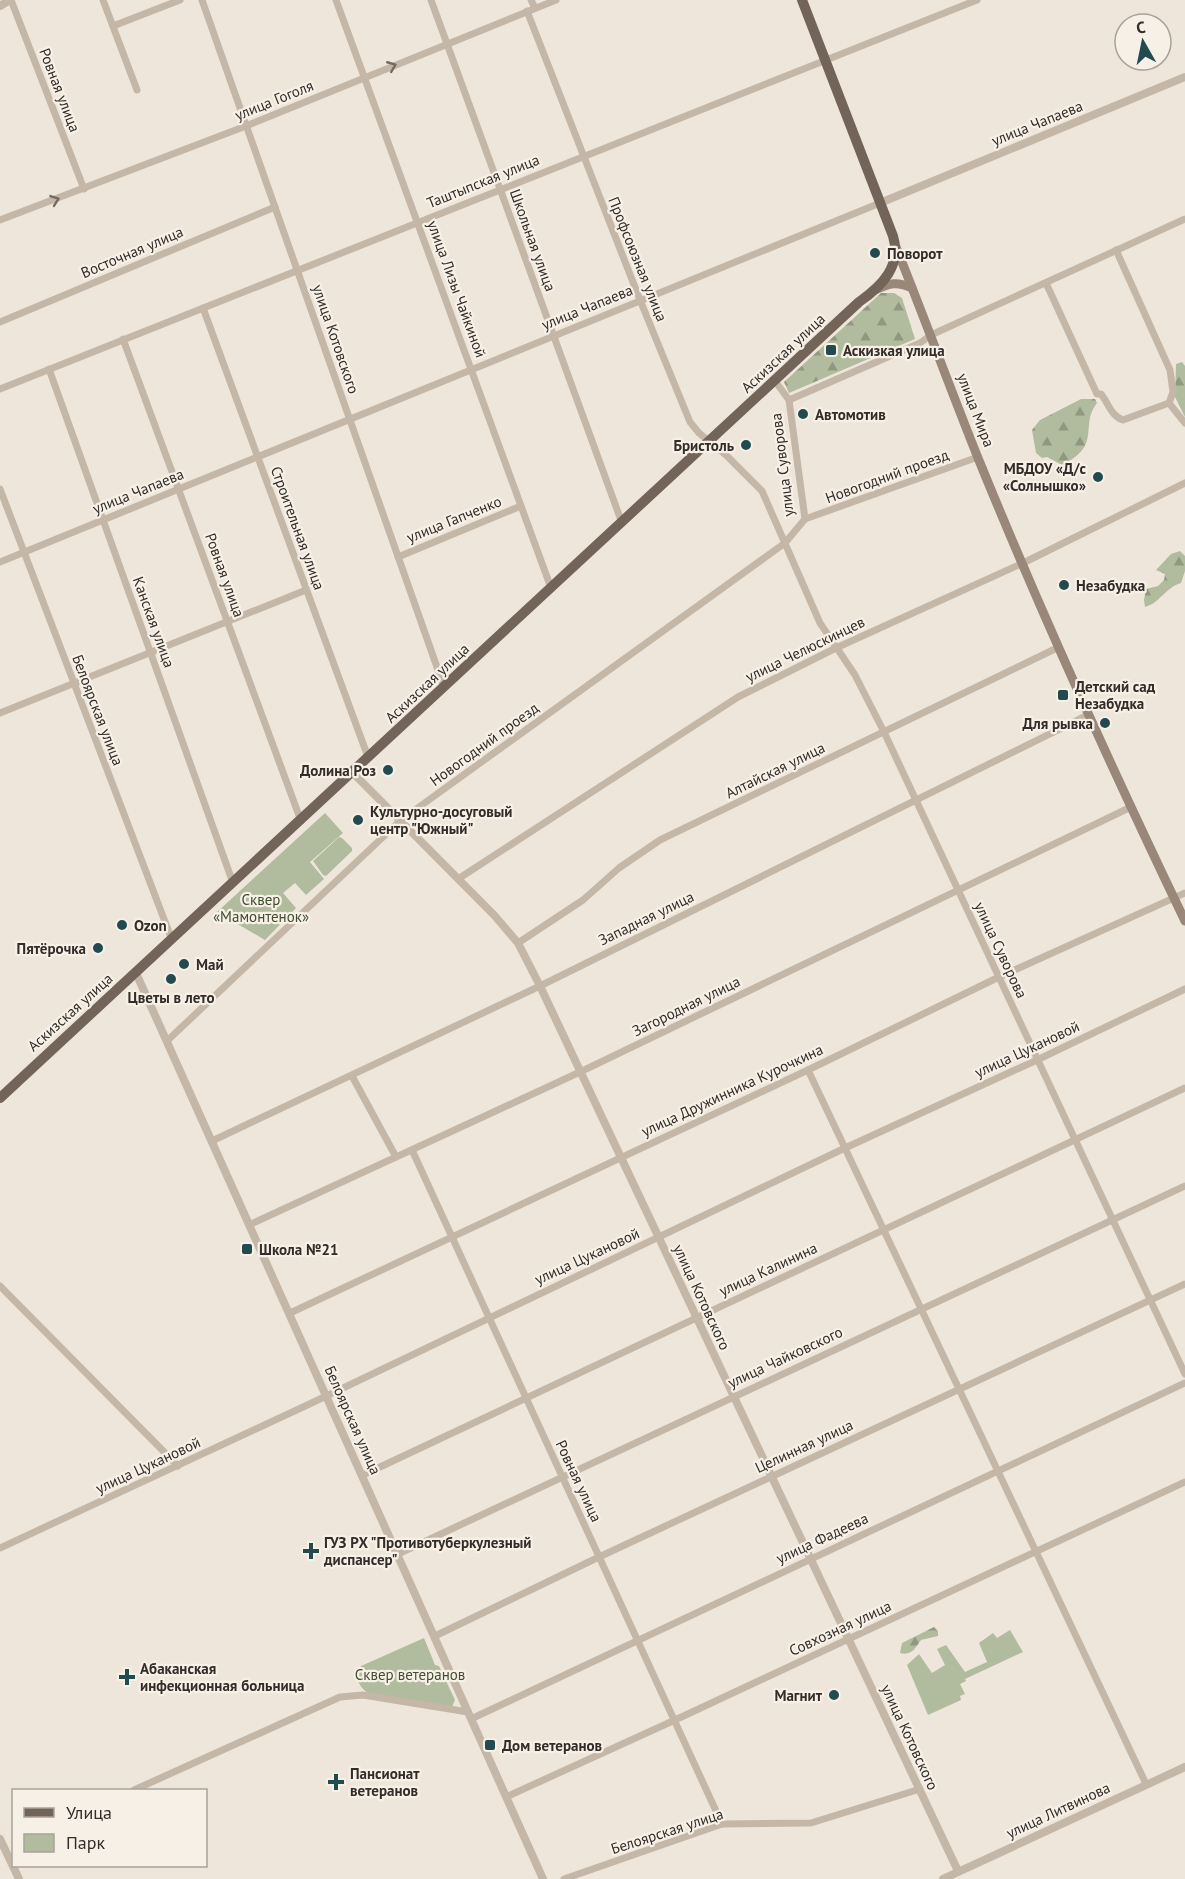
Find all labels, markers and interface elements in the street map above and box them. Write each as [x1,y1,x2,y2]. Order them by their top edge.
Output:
north arrow [1113,12,1173,72]
text: С [1135,17,1147,38]
street label: Ровная улица [35,45,85,135]
one-way arrow [386,61,397,73]
street label: улица Гоголя [232,76,316,124]
street label: улица Чапаева [989,96,1085,150]
street label: Таштыпская улица [424,150,542,212]
street label: Школьная улица [506,186,560,294]
one-way arrow [49,194,60,207]
street label: Профсоюзная улица [604,194,672,324]
street label: улица Лизы Чайкиной [423,218,491,360]
street label: Восточная улица [78,222,186,282]
place label: Поворот [887,244,943,263]
marker: Поворот [868,246,882,260]
street label: улица Чапаева [539,280,635,334]
street label: улица Котовского [308,282,364,396]
street label: Аскизская улица [737,309,829,397]
place label: Аскизкая улица [843,341,945,360]
marker: Аскизкая улица [824,343,838,357]
street label: улица Мира [953,370,999,450]
place label: Автомотив [815,405,886,424]
marker: Автомотив [796,407,810,421]
street label: улица Суворова [766,412,798,518]
place label: Бристоль [673,436,735,455]
marker: Бристоль [739,438,753,452]
street label: Новогодний проезд [823,445,951,507]
place label: МБДОУ «Д/с «Солнышко» [1003,459,1086,495]
street label: улица Чапаева [90,464,186,518]
street label: Строительная улица [267,464,329,592]
marker: МБДОУ «Д/с «Солнышко» [1091,470,1105,484]
street label: улица Гапченко [404,491,504,547]
street label: Ровная улица [201,530,249,620]
street label: Канская улица [129,574,179,670]
place label: Незабудка [1076,576,1145,595]
marker: Незабудка [1057,578,1071,592]
street label: улица Челюскинцев [742,612,868,686]
street label: Аскизская улица [381,639,473,727]
street label: Белоярская улица [68,652,128,768]
place label: Детский сад Незабудка [1075,677,1156,713]
marker: Детский сад Незабудка [1056,688,1070,702]
street label: Новогодний проезд [426,698,542,790]
place label: Для рывка [1022,714,1093,733]
marker: Для рывка [1098,716,1112,730]
street label: Алтайская улица [722,738,828,802]
place label: Долина Роз [300,761,376,780]
marker: Долина Роз [381,763,395,777]
place label: Культурно-досуговый центр "Южный" [370,802,513,838]
marker: Культурно-досуговый центр "Южный" [351,813,365,827]
street label: Западная улица [595,887,697,949]
park label: Сквер «Мамонтенок» [213,890,309,926]
street label: улица Суворова [970,899,1032,1001]
place label: Ozon [134,916,167,935]
marker: Ozon [115,918,129,932]
place label: Пятёрочка [17,939,86,958]
marker: Пятёрочка [91,941,105,955]
place label: Май [196,955,224,974]
marker: Май [177,957,191,971]
street label: Аскизская улица [24,969,116,1055]
marker: Цветы в лето [164,972,178,986]
street label: Загородная улица [629,972,743,1040]
place label: Цветы в лето [128,988,214,1007]
street label: улица Цукановой [972,1016,1082,1082]
street label: улица Дружинника Курочкина [638,1039,826,1141]
street label: улица Цукановой [532,1223,642,1289]
street label: улица Калинина [716,1238,820,1300]
place label: Школа №21 [259,1240,339,1259]
street label: улица Котовского [669,1241,735,1353]
marker: Школа №21 [240,1242,254,1256]
street label: улица Чайковского [725,1322,845,1392]
street label: Белоярская улица [321,1363,385,1477]
street label: Целинная улица [752,1415,856,1477]
street label: улица Цукановой [93,1432,203,1498]
street label: Ровная улица [552,1437,606,1525]
street label: улица Фадеева [773,1508,871,1568]
place label: ГУЗ РХ "Противотуберкулезный диспансер" [323,1533,532,1569]
marker: ГУЗ РХ "Противотуберкулезный диспансер" [302,1542,320,1560]
street label: Совхозная улица [786,1596,894,1660]
place label: Абаканская инфекционная больница [140,1659,304,1695]
park label: Сквер ветеранов [355,1665,465,1684]
marker: Абаканская инфекционная больница [118,1668,136,1686]
street label: улица Котовского [877,1681,943,1793]
place label: Магнит [774,1686,823,1705]
marker: Магнит [827,1688,841,1702]
place label: Дом ветеранов [502,1736,603,1755]
marker: Дом ветеранов [483,1738,497,1752]
place label: Пансионат ветеранов [350,1764,420,1800]
marker: Пансионат ветеранов [327,1773,345,1791]
street label: улица Литвинова [1003,1778,1113,1842]
legend [12,1789,207,1867]
text: Улица [66,1801,112,1824]
street label: Белоярская улица [608,1804,726,1858]
text: Парк [66,1831,106,1854]

